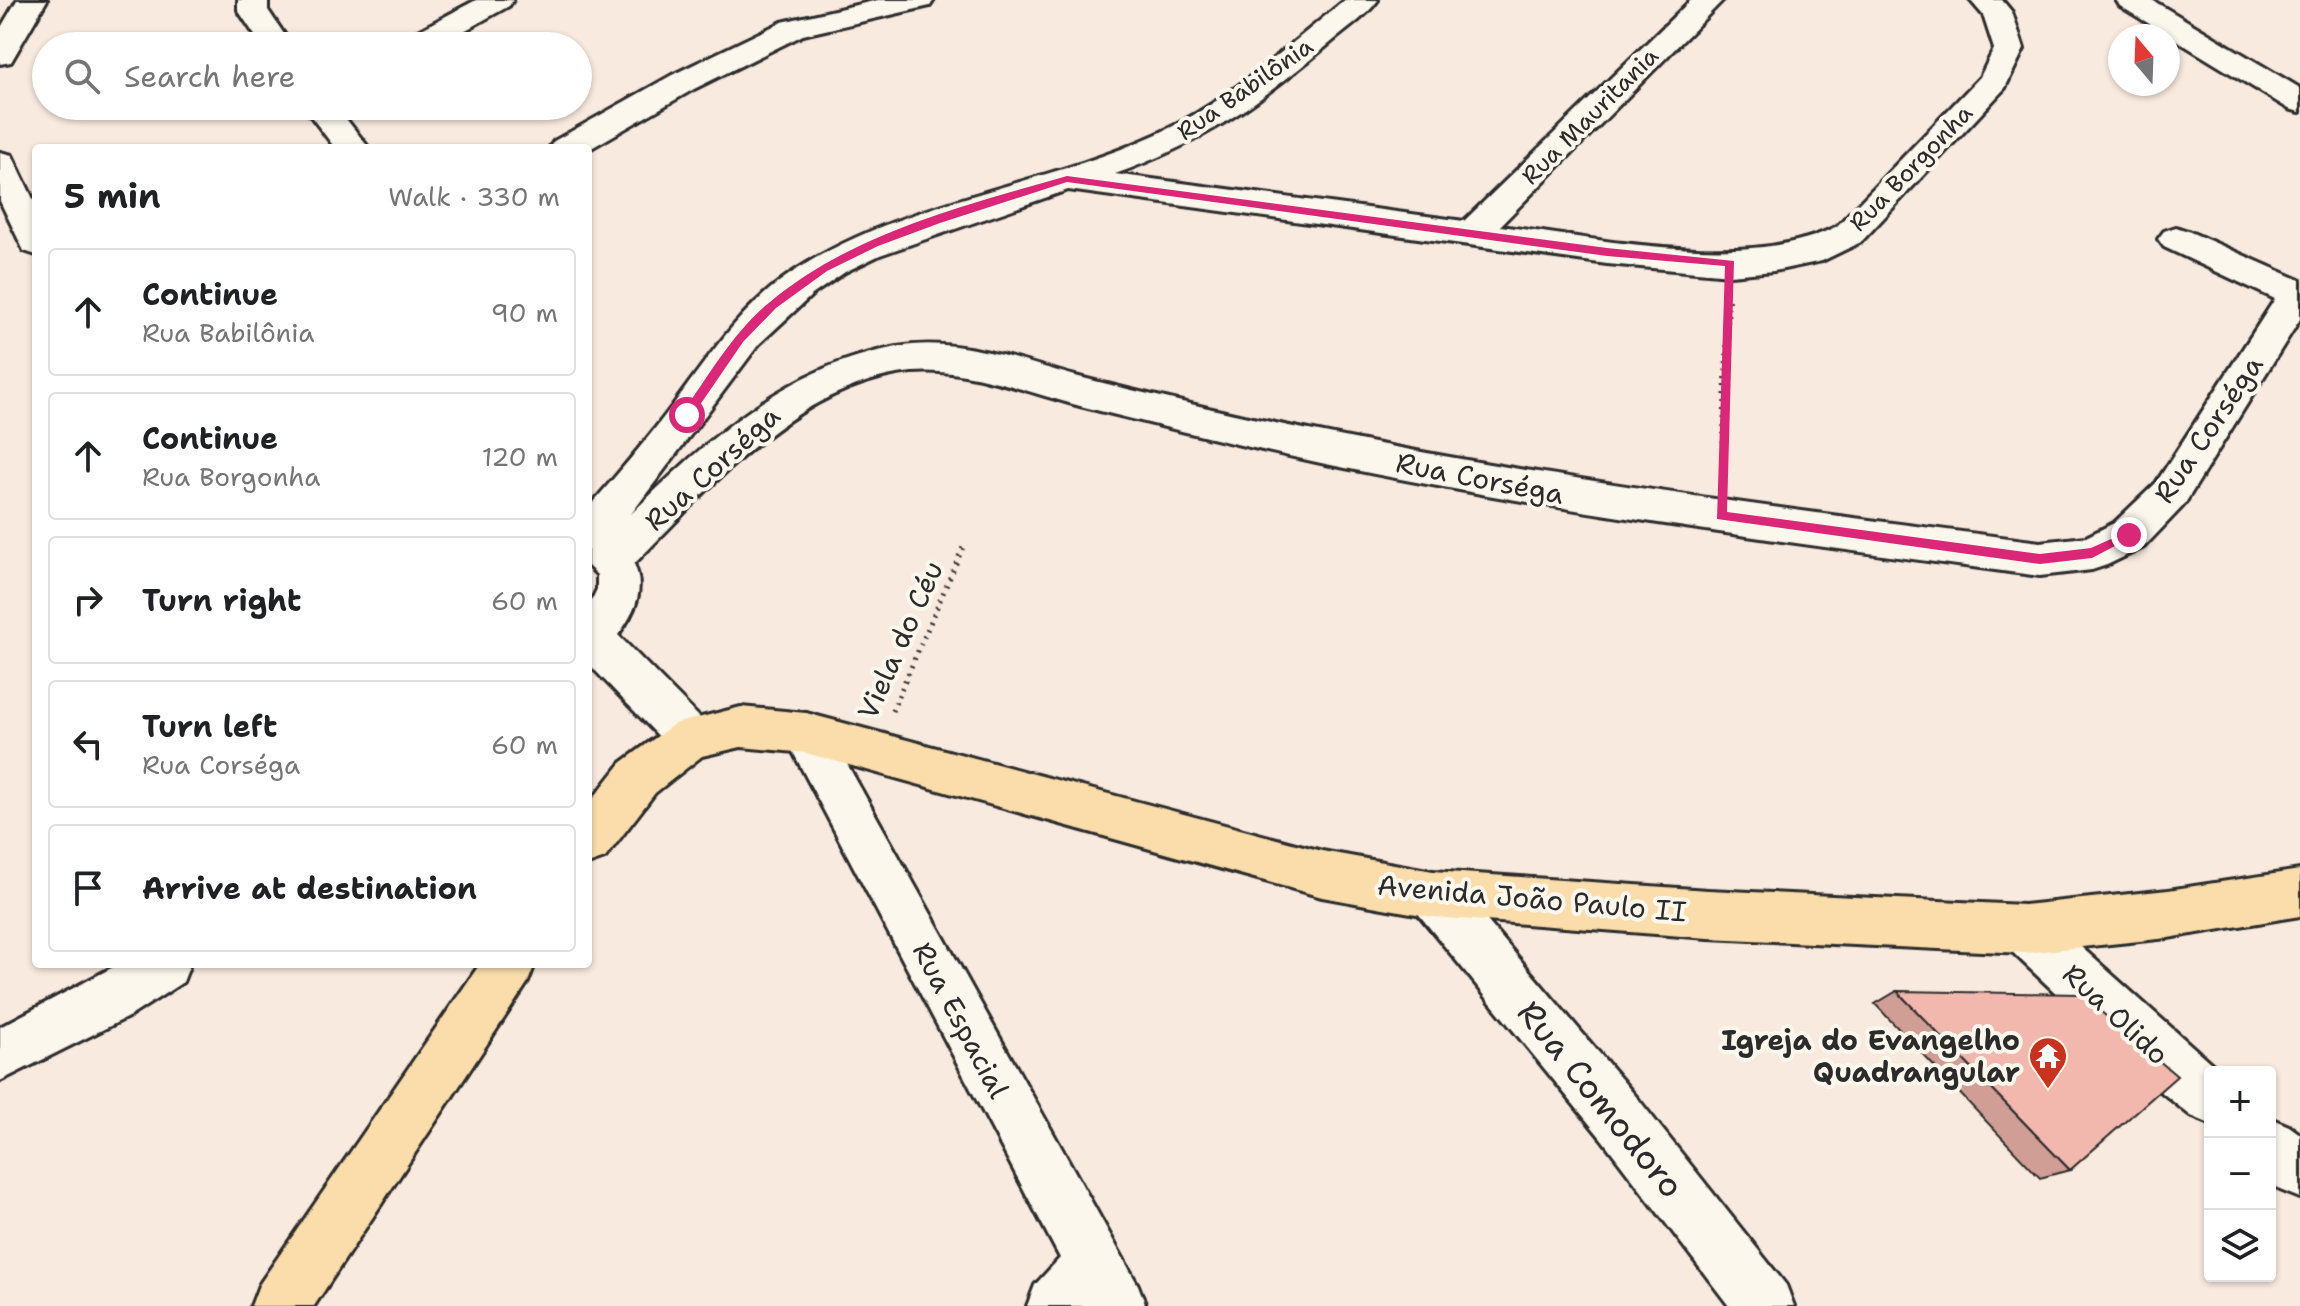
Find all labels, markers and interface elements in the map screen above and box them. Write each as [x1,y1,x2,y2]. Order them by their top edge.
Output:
north arrow [2108,24,2180,96]
street label: Rua Babilônia [1171,30,1319,148]
search box [32,32,592,120]
street label: Rua Mauritania [1514,40,1666,192]
icon: search [60,54,104,98]
text: Search here [124,56,295,97]
street label: Rua Borgonha [1842,98,1980,238]
text: 5 min [64,173,161,219]
text: Walk · 330 m [388,179,560,214]
text: Continue [142,274,278,315]
icon: ahead [66,290,110,334]
text: 90 m [491,295,558,330]
text: Rua Babilônia [142,315,314,350]
street label: Rua Corséga [2145,348,2271,510]
street label: Rua Corséga [636,397,788,539]
route start [669,397,705,433]
text: Continue [142,418,278,459]
icon: ahead [66,434,110,478]
text: 120 m [482,439,558,474]
street label: Rua Corséga [1393,443,1567,513]
text: Rua Borgonha [142,459,320,494]
route end [2111,517,2147,553]
street label: Viela do Céu [848,555,952,725]
icon: right [66,578,110,622]
text: Turn right [142,580,301,621]
text: 60 m [491,583,558,618]
text: Turn left [142,706,277,747]
icon: left [66,722,110,766]
text: 60 m [491,727,558,762]
text: Rua Corséga [142,747,300,782]
icon: arrive [66,866,110,910]
street label: Avenida João Paulo II [1376,866,1688,930]
text: Arrive at destination [142,868,477,909]
street label: Rua Espacial [904,935,1018,1105]
street label: Rua Olido [2055,955,2177,1073]
street label: Rua Comodoro [1507,991,1695,1207]
place label: Igreja do Evangelho Quadrangular [1721,1021,2020,1091]
temple icon: Igreja do Evangelho Quadrangular [2027,1035,2069,1090]
map controls [2204,1066,2276,1282]
button: + [2204,1066,2276,1138]
button: − [2204,1138,2276,1210]
button: layers [2204,1210,2276,1282]

